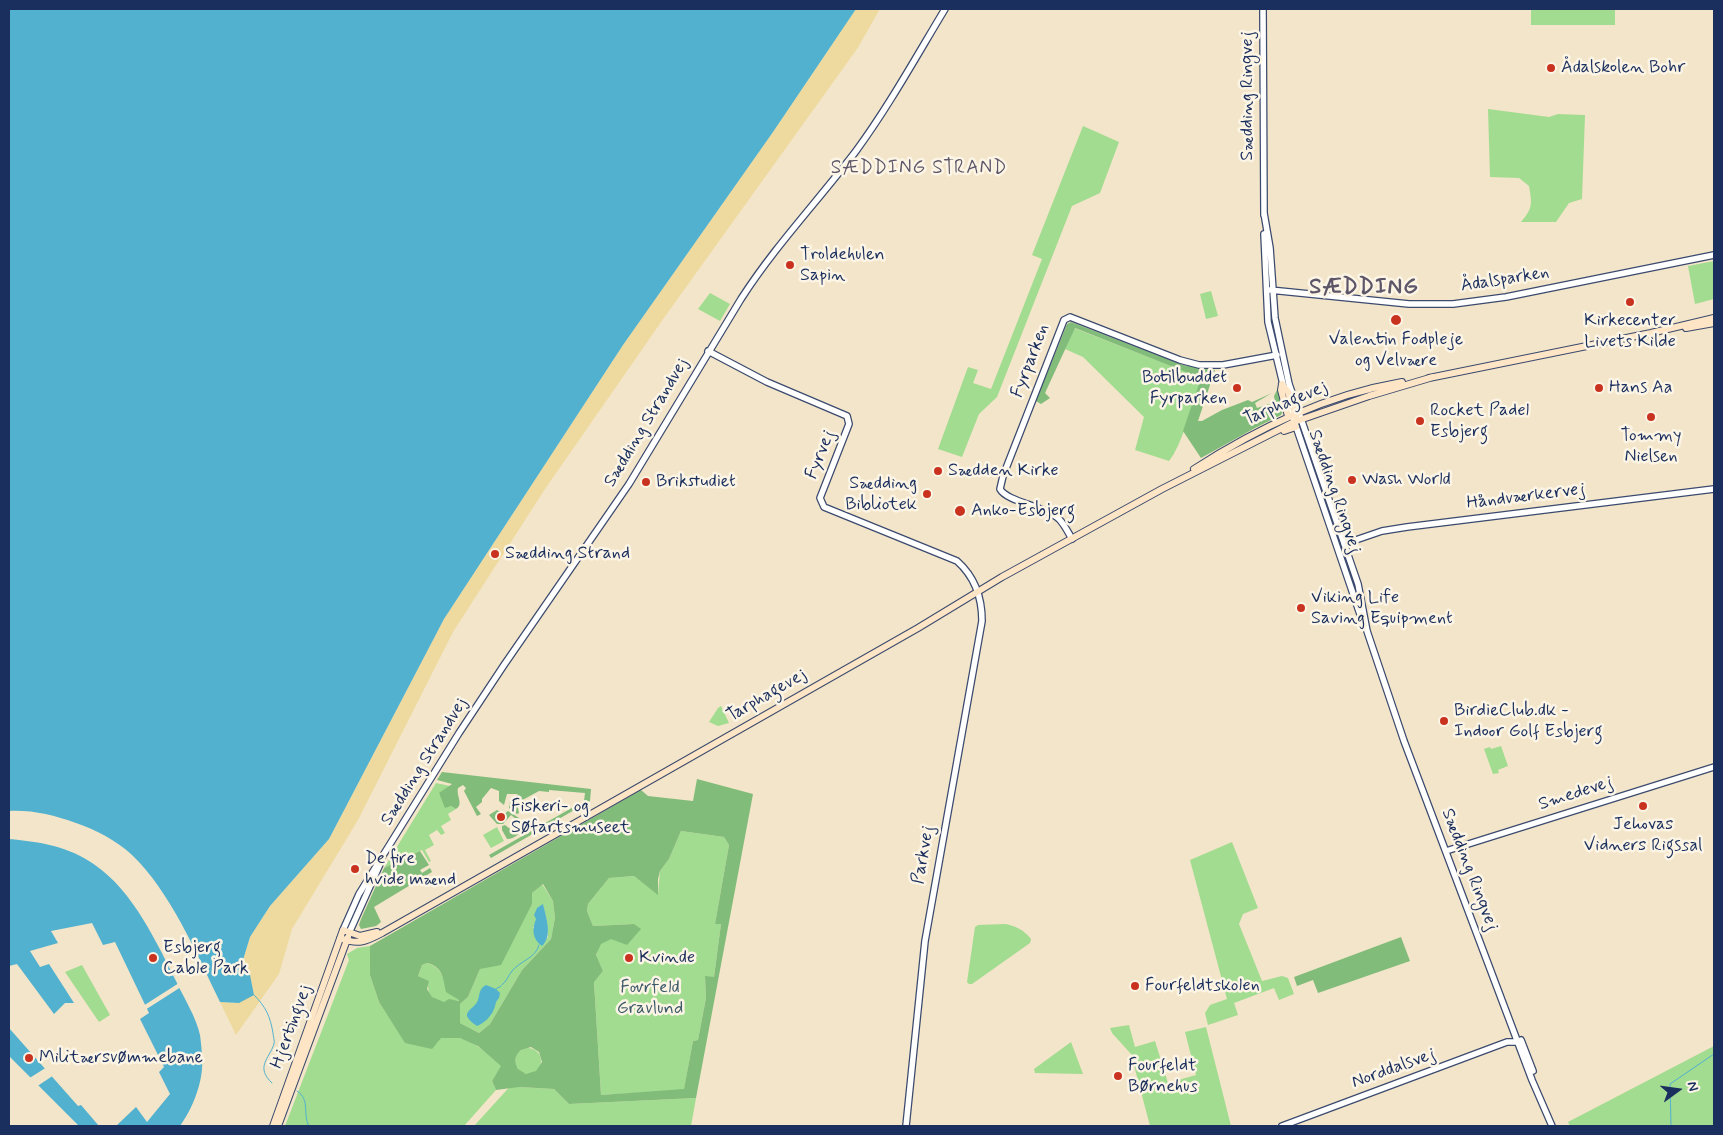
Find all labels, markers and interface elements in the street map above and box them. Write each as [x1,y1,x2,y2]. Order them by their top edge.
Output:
street label: Sædding Ringvej [1237,31,1259,161]
place label: Ådalskolen Bohr [1561,57,1685,79]
marker: Ådalskolen Bohr [1545,62,1557,74]
district label: SÆDDING STRAND [828,158,1010,180]
place label: Troldehulen Sapin [800,244,885,286]
marker: Troldehulen Sapin [784,259,796,271]
street label: Ådalsparken [1459,262,1551,298]
district label: SÆDDING [1310,275,1418,301]
marker: Kirkecenter Livets Kilde [1624,296,1636,308]
place label: Kirkecenter Livets Kilde [1584,310,1676,352]
marker: Valentin Fodpleje og Velvære [1389,313,1403,327]
street label: Fyrparken [1007,321,1055,401]
place label: Valentin Fodpleje og Velvære [1329,329,1463,372]
street label: Sædding Strandvej [600,355,694,491]
place label: Botilbuddet Fyrparken [1142,367,1227,409]
street label: Tarphagevej [1241,377,1331,431]
place label: Hans Aa [1609,377,1673,399]
marker: Botilbuddet Fyrparken [1231,382,1243,394]
marker: Hans Aa [1593,382,1605,394]
place label: Rocket Padel Esbjerg [1430,400,1529,442]
marker: Tommy Nielsen [1645,411,1657,423]
marker: Rocket Padel Esbjerg [1414,415,1426,427]
place label: Tommy Nielsen [1620,425,1682,468]
street label: Fyrvej [801,427,841,483]
street label: Sædding Ringvej [1303,427,1365,557]
place label: Sædden Kirke [948,460,1059,482]
marker: Sædden Kirke [932,465,944,477]
place label: Wash World [1362,469,1451,491]
place label: Brikstudiet [656,471,736,493]
place label: Sædding Bibliotek [845,473,917,516]
marker: Wash World [1346,474,1358,486]
marker: Brikstudiet [640,476,652,488]
street label: Håndværkervej [1465,479,1587,515]
marker: Sædding Bibliotek [921,488,933,500]
place label: Anko-Esbjerg [971,500,1075,522]
marker: Anko-Esbjerg [953,504,967,518]
place label: Sædding Strand [505,543,630,565]
marker: Sædding Strand [489,548,501,560]
place label: Viking Life Saving Equipment [1311,587,1453,630]
marker: Viking Life Saving Equipment [1295,602,1307,614]
street label: Tarphagevej [723,664,811,728]
street label: Sædding Strandvej [377,694,473,830]
place label: BirdieClub.dk - Indoor Golf Esbjerg [1454,700,1603,742]
marker: BirdieClub.dk - Indoor Golf Esbjerg [1438,715,1450,727]
street label: Smedevej [1536,772,1616,816]
place label: Fiskeri- og Søfartsmuseet [511,796,630,839]
marker: Jehovas Vidners Rigssal [1637,800,1649,812]
street label: Sædding Ringvej [1436,806,1502,934]
marker: Fiskeri- og Søfartsmuseet [495,811,507,823]
place label: Jehovas Vidners Rigssal [1584,814,1702,856]
street label: Parkvej [908,824,940,886]
place label: De fire hvide mænd [365,848,456,891]
marker: De fire hvide mænd [349,863,361,875]
place label: Esbjerg Cable Park [163,937,249,980]
place label: Kvinde [639,947,695,969]
marker: Esbjerg Cable Park [147,952,159,964]
marker: Kvinde [623,952,635,964]
place label: Fourfeldtskolen [1145,975,1260,997]
park label: Fovrfeld Gravlund [617,977,683,1020]
marker: Fourfeldtskolen [1129,980,1141,992]
street label: Hjertingvej [267,982,317,1072]
street label: Norddalsvej [1349,1044,1439,1094]
place label: Militærsvømmebane [39,1047,203,1069]
marker: Militærsvømmebane [23,1052,35,1064]
place label: Fourfeldt Børnehus [1128,1055,1198,1098]
north arrow [1653,1065,1703,1115]
marker: Fourfeldt Børnehus [1112,1070,1124,1082]
text: N [1683,1080,1702,1093]

